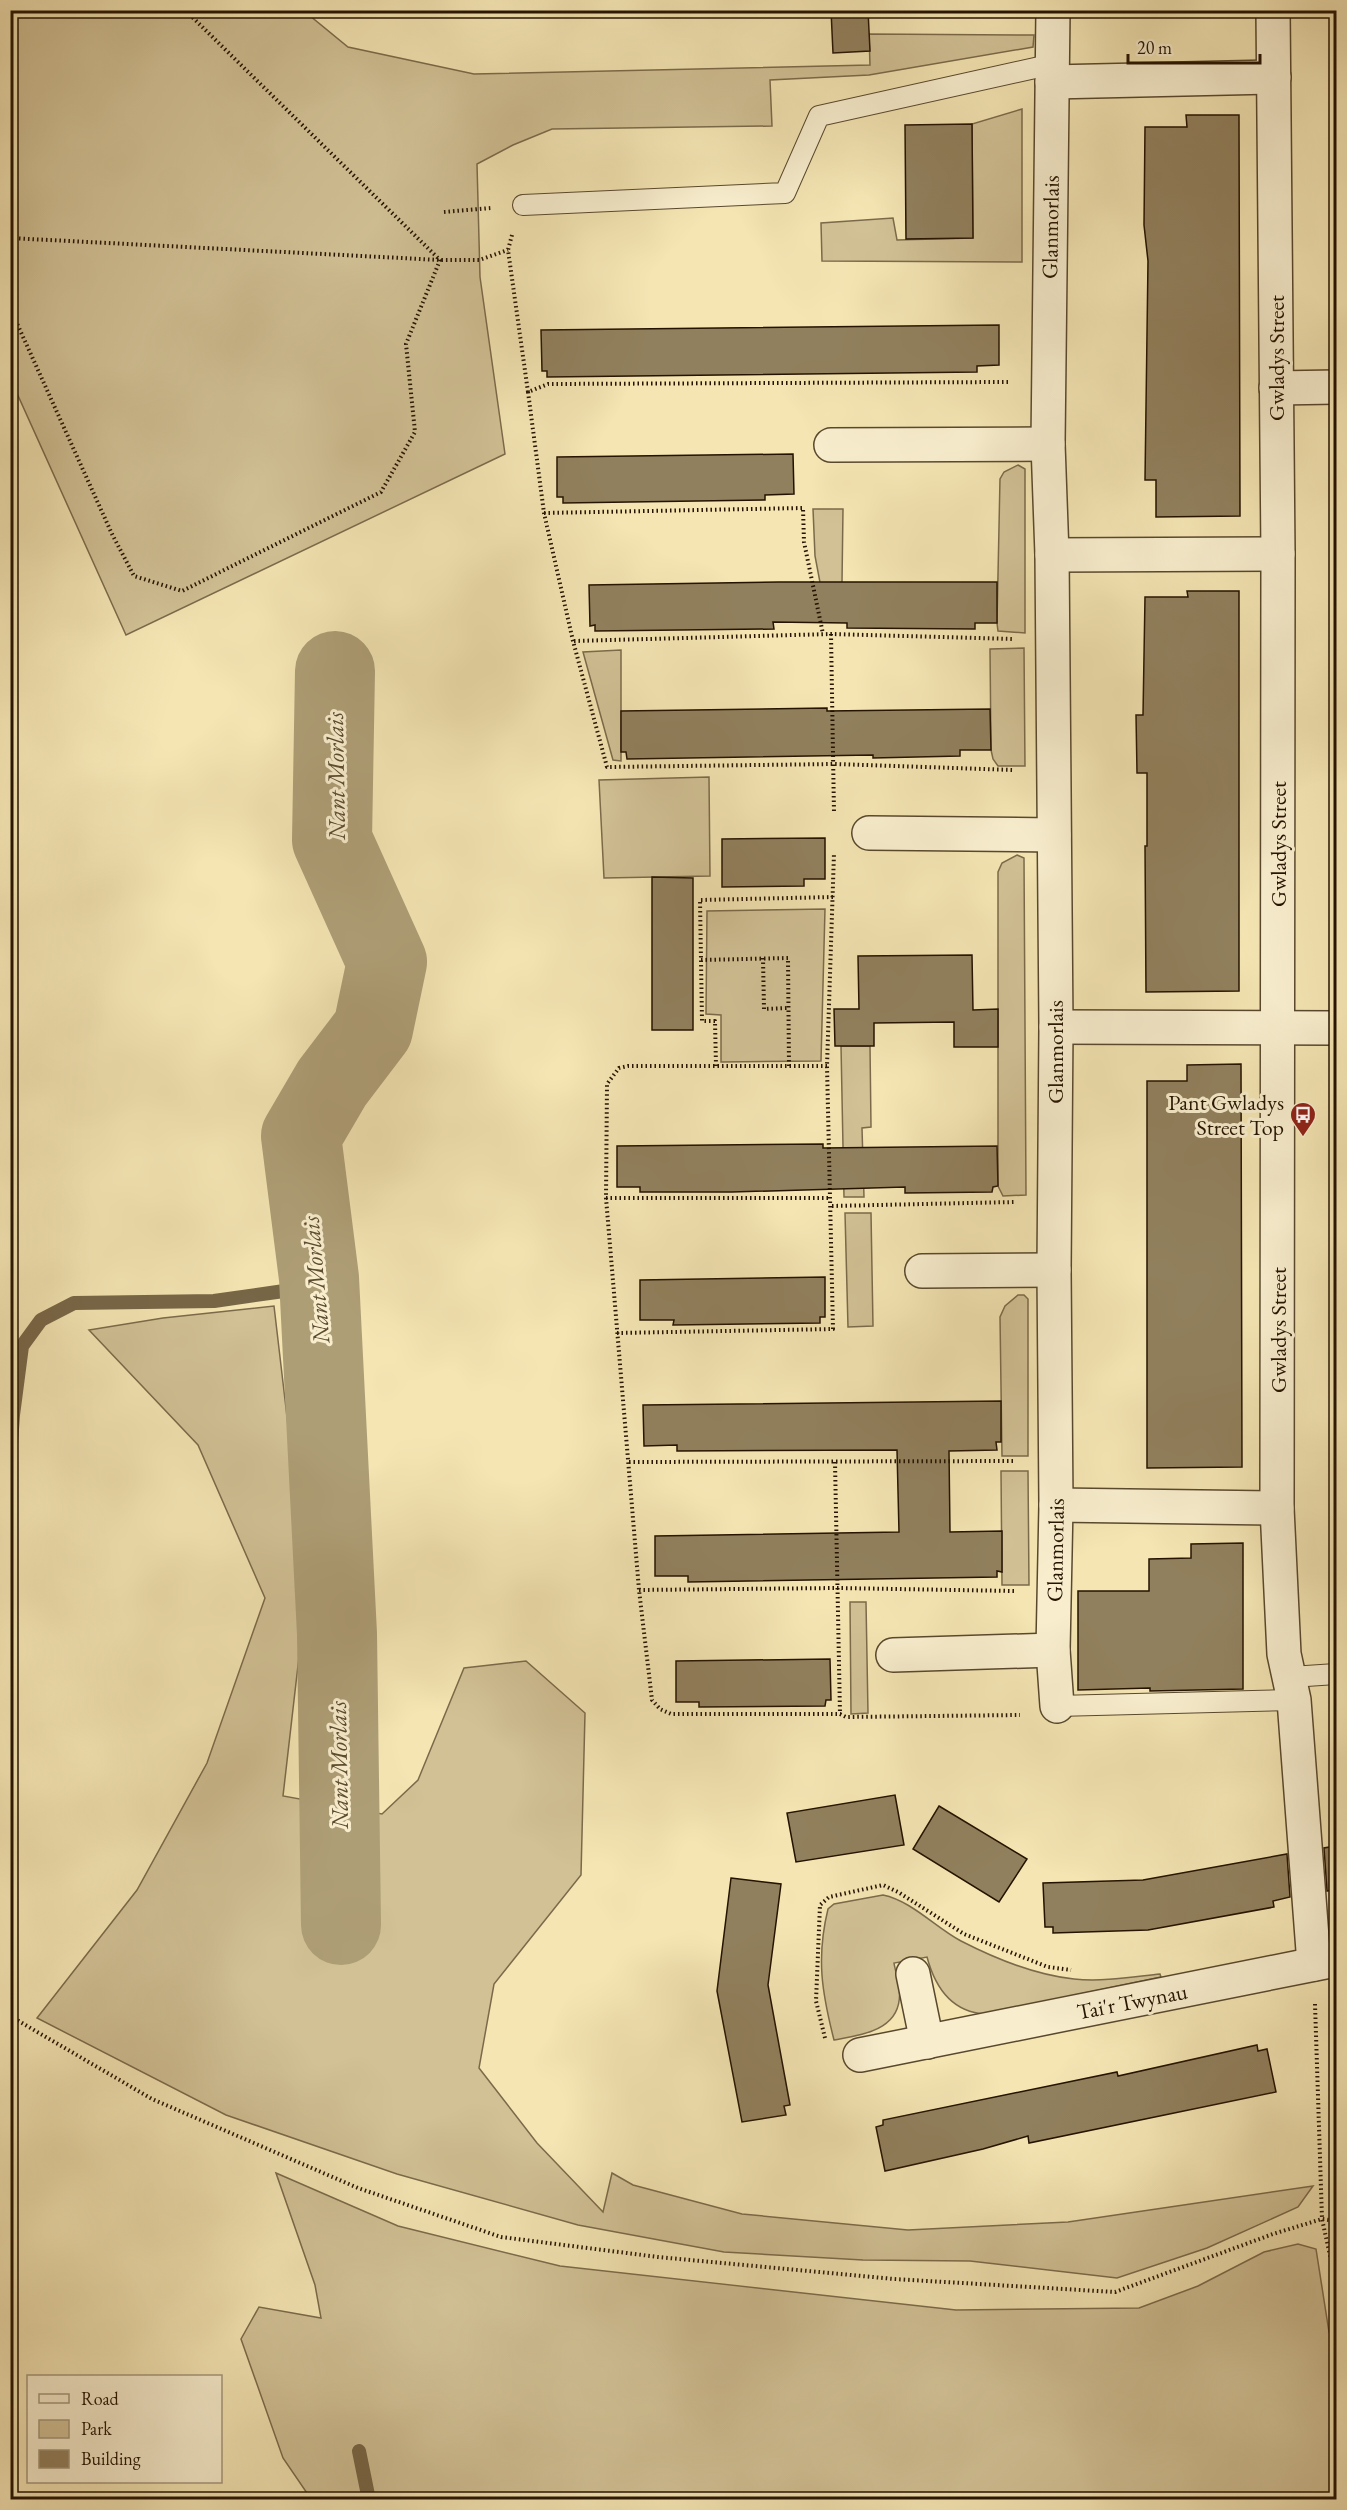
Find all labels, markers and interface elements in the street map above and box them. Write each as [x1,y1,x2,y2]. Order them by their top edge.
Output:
scale bar [1128,27,1260,65]
text: 20 m [1137,36,1172,59]
street label: Glanmorlais [1035,175,1066,279]
street label: Gwladys Street [1262,295,1291,421]
water label: Nant Morlais [319,711,352,841]
street label: Gwladys Street [1264,781,1293,907]
street label: Glanmorlais [1041,1000,1070,1104]
place label: Pant Gwladys Street Top [1168,1088,1284,1142]
bus stop icon: Pant Gwladys Street Top [1288,1100,1318,1138]
water label: Nant Morlais [294,1215,337,1346]
street label: Gwladys Street [1264,1267,1293,1393]
street label: Glanmorlais [1040,1498,1071,1602]
water label: Nant Morlais [322,1700,355,1830]
street label: Tai'r Twynau [1074,1976,1190,2026]
legend [27,2375,222,2483]
text: Road [81,2387,120,2410]
text: Park [81,2417,112,2440]
text: Building [81,2447,141,2470]

